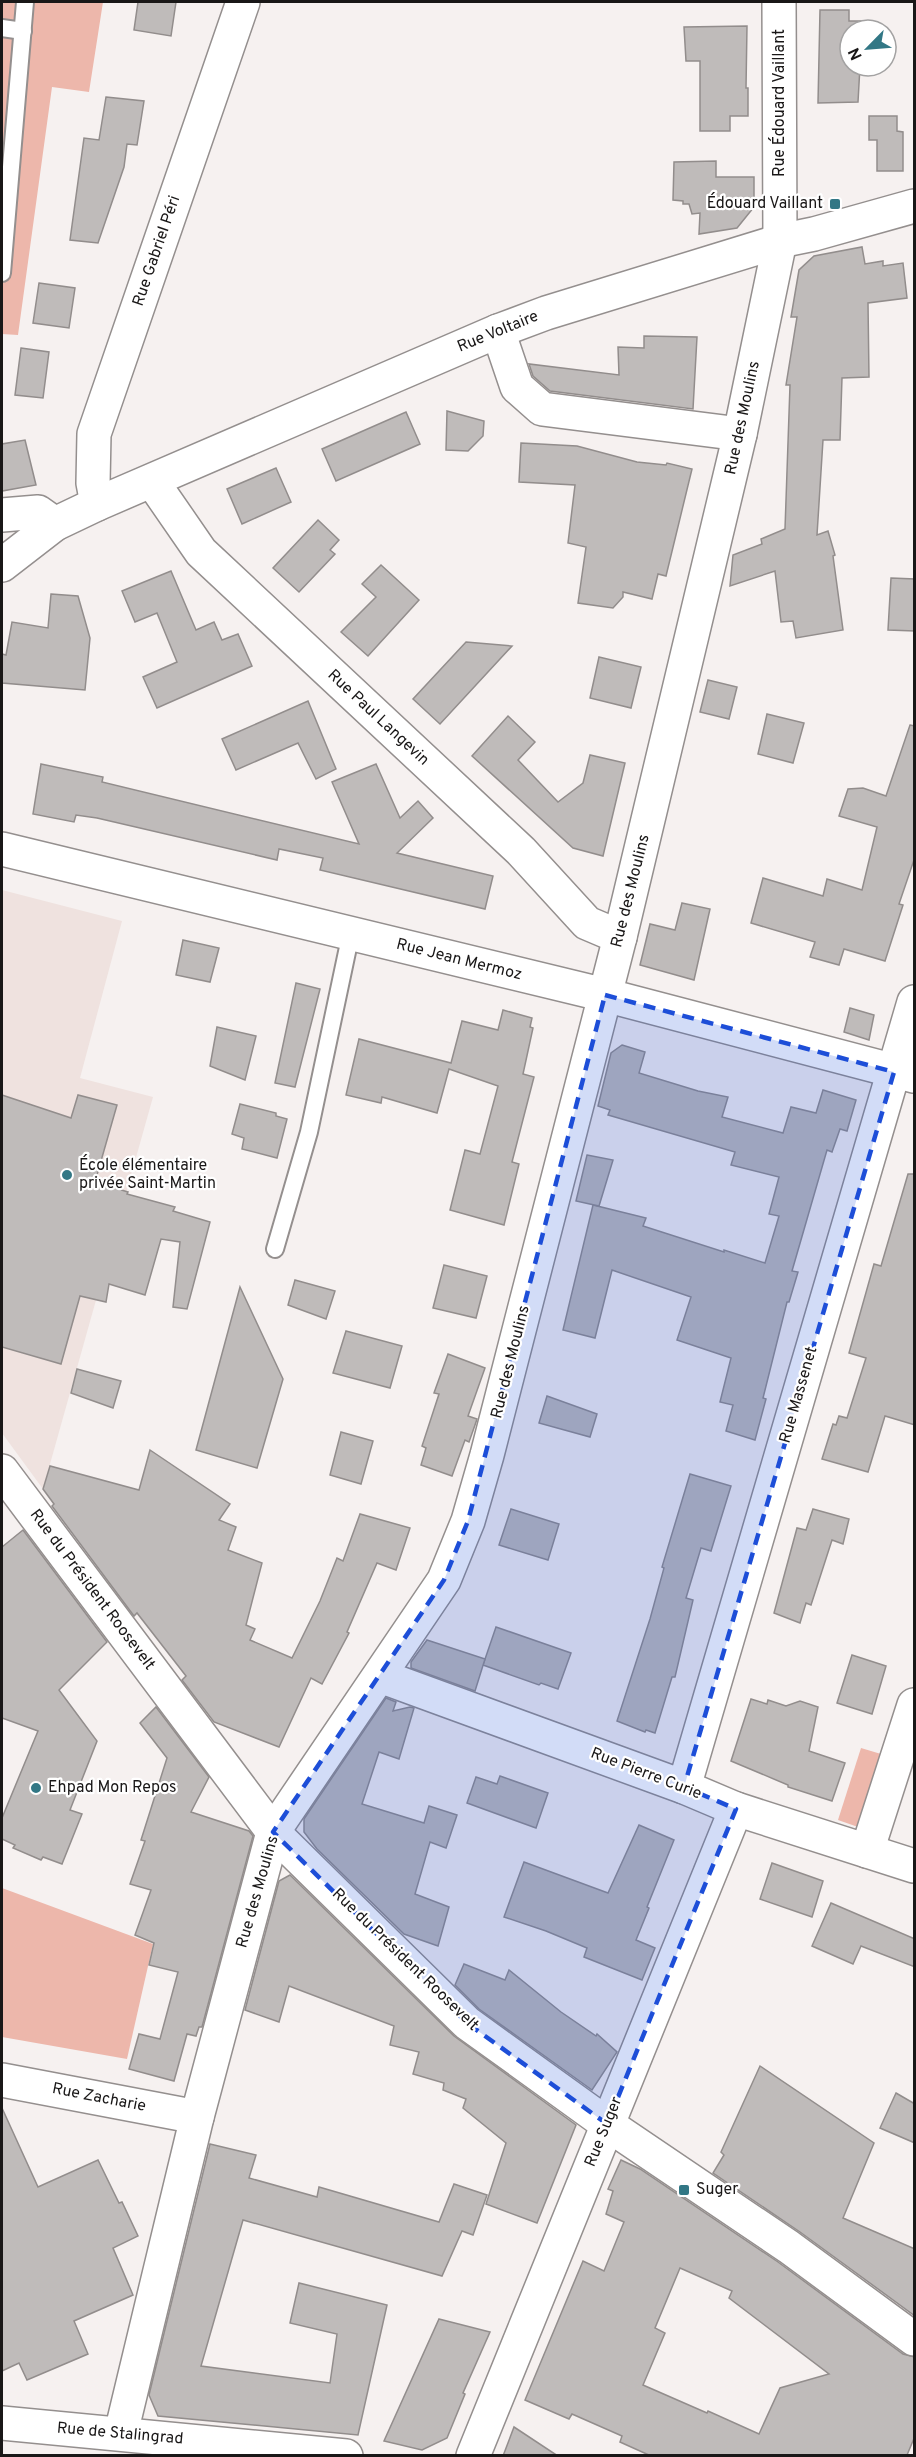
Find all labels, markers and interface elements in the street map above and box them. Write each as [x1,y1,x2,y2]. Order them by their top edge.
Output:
north arrow [838,18,898,78]
street label: Rue Édouard Vaillant [768,29,790,177]
text: N [845,44,868,63]
place label: Édouard Vaillant [707,192,823,214]
street label: Rue Gabriel Péri [129,193,185,309]
marker: Édouard Vaillant [828,197,842,211]
street label: Rue Voltaire [454,307,542,357]
street label: Rue des Moulins [721,359,765,477]
street label: Rue Paul Langevin [323,666,433,770]
street label: Rue des Moulins [607,832,655,950]
street label: Rue Jean Mermoz [394,935,524,985]
place label: École élémentaire privée Saint-Martin [79,1154,216,1194]
marker: École élémentaire privée Saint-Martin [60,1168,74,1182]
street label: Rue des Moulins [487,1303,535,1421]
street label: Rue Massenet [776,1344,822,1446]
street label: Rue du Président Roosevelt [25,1505,159,1675]
street label: Rue Pierre Curie [588,1744,704,1804]
place label: Ehpad Mon Repos [48,1778,177,1798]
marker: Ehpad Mon Repos [29,1781,43,1795]
street label: Rue des Moulins [232,1833,284,1951]
street label: Rue du Président Roosevelt [327,1885,483,2035]
street label: Rue Zacharie [50,2079,148,2117]
street label: Rue Suger [581,2094,627,2170]
place label: Suger [696,2180,738,2200]
marker: Suger [677,2183,691,2197]
street label: Rue de Stalingrad [56,2419,184,2449]

